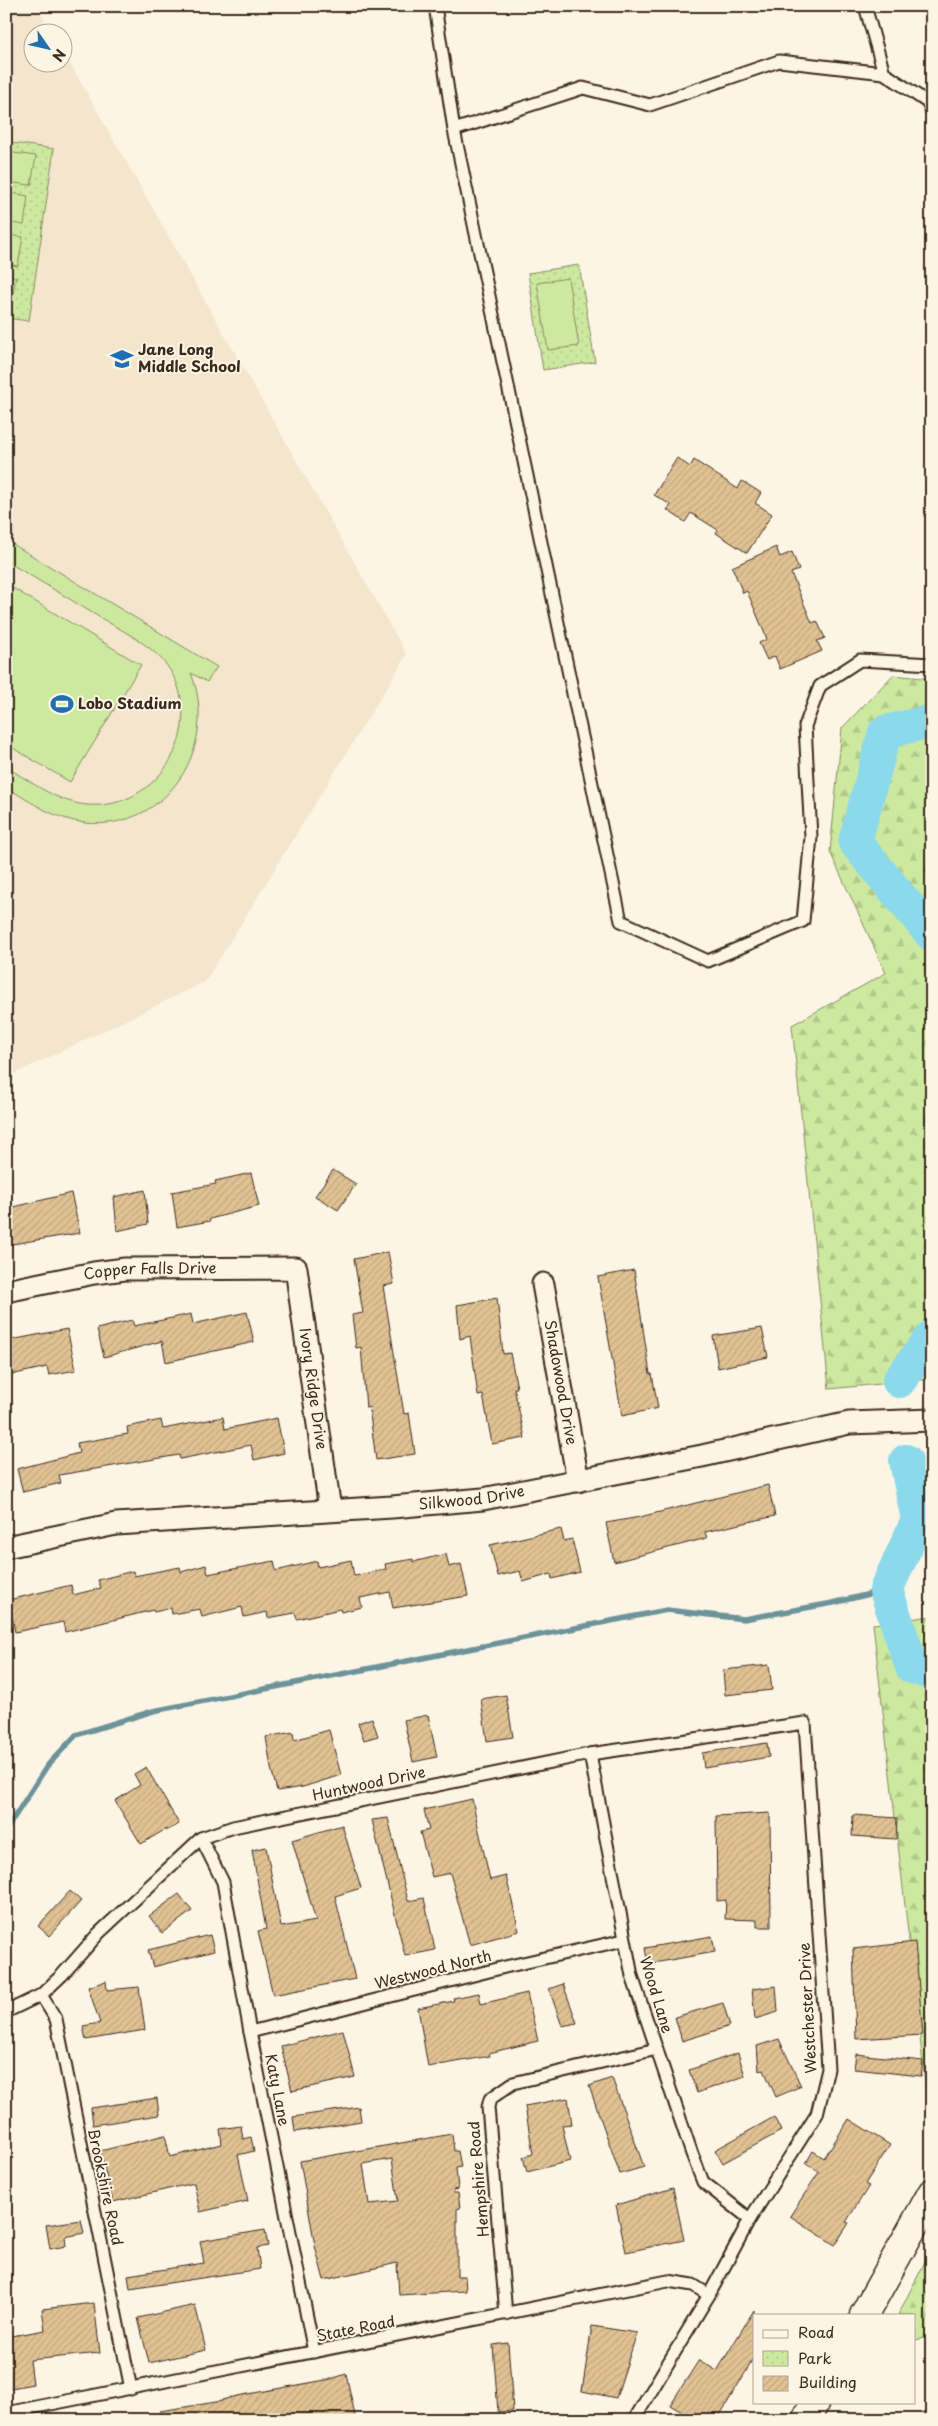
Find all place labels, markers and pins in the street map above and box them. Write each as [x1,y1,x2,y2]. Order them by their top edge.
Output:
place label: Jane Long Middle School [138,337,241,377]
school or university icon: Jane Long Middle School [109,346,135,372]
sports icon: Lobo Stadium [49,691,75,717]
place label: Lobo Stadium [78,691,182,714]

